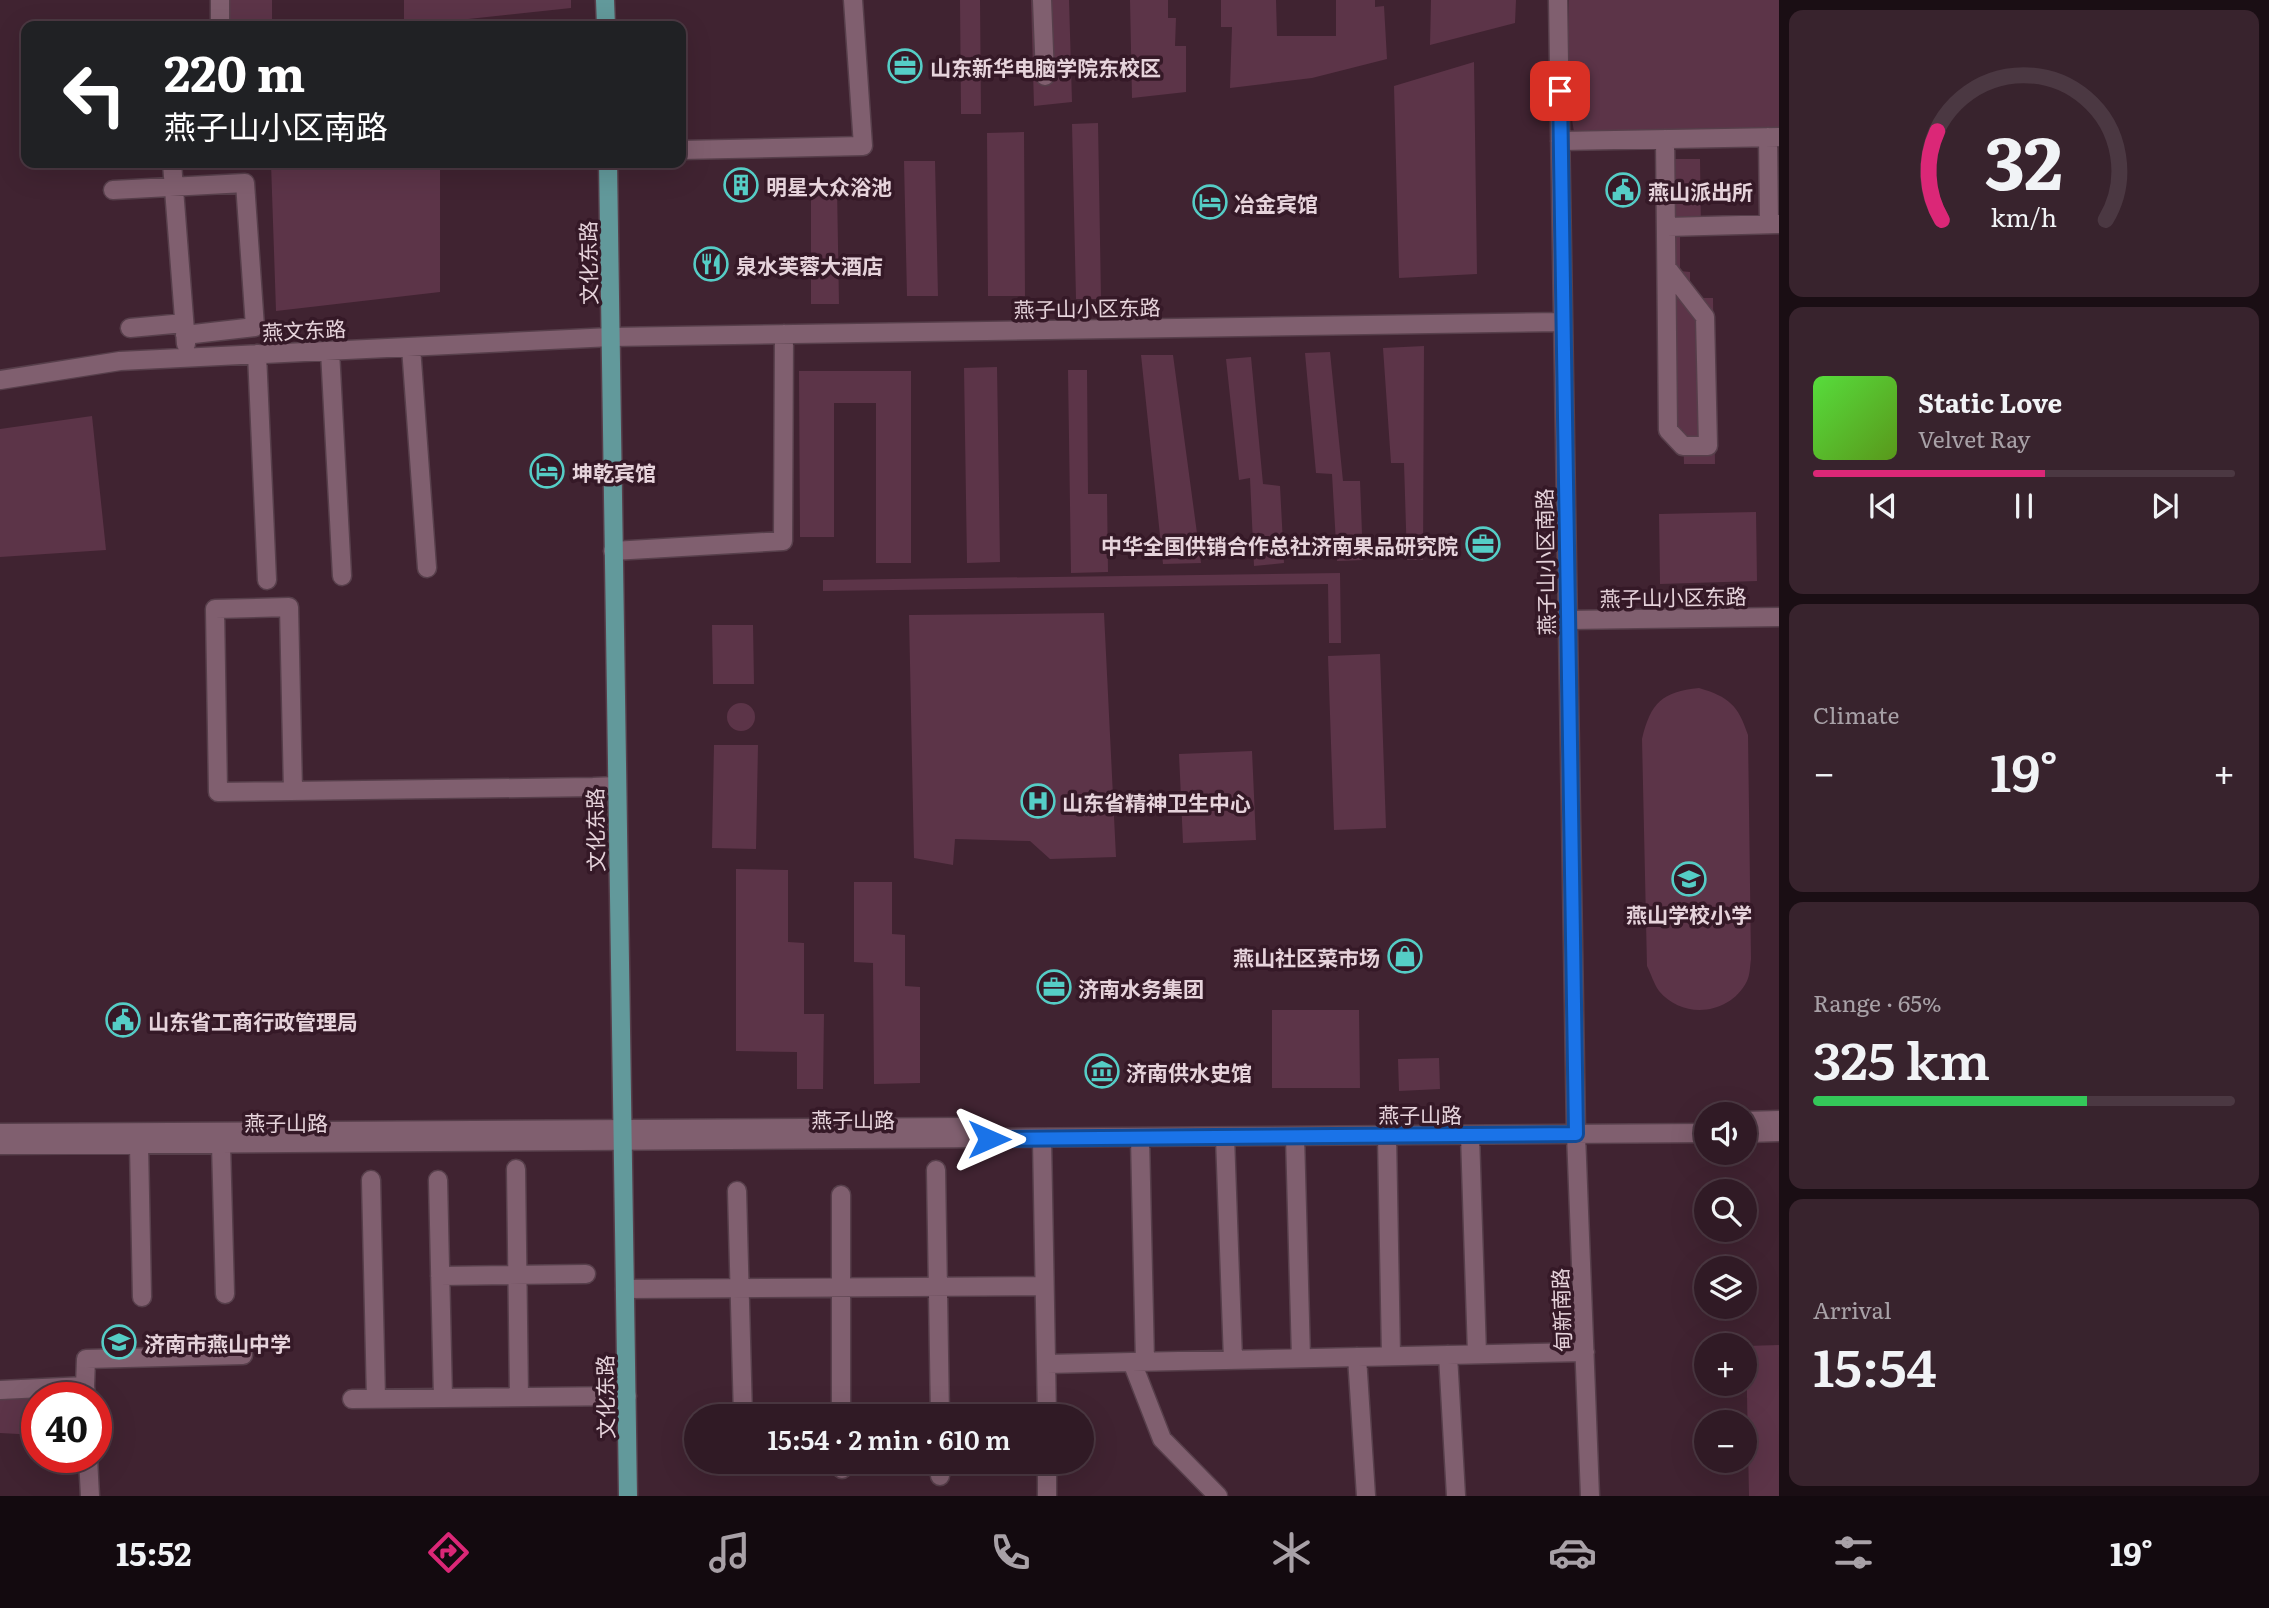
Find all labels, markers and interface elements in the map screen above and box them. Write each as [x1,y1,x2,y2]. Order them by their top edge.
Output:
text: 220 m [164,34,305,107]
office icon: 山东新华电脑学院东校区 [886,47,924,85]
icon: left [49,49,140,140]
place label: 山东新华电脑学院东校区 [930,51,1161,82]
pin [1530,61,1590,121]
icon: arrive [1541,72,1579,110]
text: 燕子山小区南路 [164,101,388,149]
text: 32 [1985,104,2063,212]
building icon: 明星大众浴池 [722,166,760,204]
place label: 明星大众浴池 [766,170,892,201]
public building icon: 燕山派出所 [1604,171,1642,209]
place label: 燕山派出所 [1648,175,1753,206]
hotel icon: 冶金宾馆 [1191,183,1229,221]
place label: 冶金宾馆 [1234,187,1318,218]
text: km/h [1991,197,2057,234]
street label: 文化东路 [571,221,603,305]
restaurant icon: 泉水芙蓉大酒店 [692,245,730,283]
place label: 泉水芙蓉大酒店 [736,249,883,280]
street label: 燕子山小区东路 [1013,290,1161,324]
street label: 燕文东路 [261,311,347,347]
text: Static Love [1918,382,2062,421]
text: Velvet Ray [1918,421,2030,455]
hotel icon: 坤乾宾馆 [528,452,566,490]
place label: 坤乾宾馆 [572,456,656,487]
icon: previous [1864,487,1902,525]
icon: pause [2005,487,2043,525]
icon: next [2146,487,2184,525]
street label: 燕子山小区南路 [1527,488,1561,636]
office icon: 中华全国供销合作总社济南果品研究院 [1464,525,1502,563]
place label: 中华全国供销合作总社济南果品研究院 [1101,529,1458,560]
street label: 燕子山小区东路 [1599,579,1747,613]
text: Climate [1813,697,1899,731]
text: 19° [1990,731,2058,808]
text: − [1813,742,1835,799]
text: + [2213,742,2235,799]
hospital icon: 山东省精神卫生中心 [1019,782,1057,820]
place label: 山东省精神卫生中心 [1062,786,1251,817]
street label: 文化东路 [578,788,610,872]
school or university icon: 燕山学校小学 [1670,860,1708,898]
place label: 燕山学校小学 [1626,898,1752,929]
shop icon: 燕山社区菜市场 [1386,937,1424,975]
place label: 燕山社区菜市场 [1233,941,1380,972]
office icon: 济南水务集团 [1035,968,1073,1006]
place label: 济南水务集团 [1078,972,1204,1003]
text: Range · 65% [1813,985,1942,1019]
public building icon: 山东省工商行政管理局 [104,1001,142,1039]
place label: 山东省工商行政管理局 [148,1005,358,1036]
text: 325 km [1813,1019,1990,1096]
museum icon: 济南供水史馆 [1083,1052,1121,1090]
place label: 济南供水史馆 [1126,1056,1252,1087]
street label: 燕子山路 [1378,1098,1462,1129]
position arrow [952,1102,1026,1176]
map controls [1694,1102,1757,1473]
button: sound [1694,1102,1757,1165]
street label: 燕子山路 [811,1103,895,1134]
street label: 燕子山路 [244,1106,328,1137]
button: search [1694,1179,1757,1242]
button: layers [1694,1256,1757,1319]
street label: 甸新南路 [1543,1267,1577,1353]
text: Arrival [1813,1292,1892,1326]
school or university icon: 济南市燕山中学 [100,1323,138,1361]
text: 15:54 [1813,1326,1937,1403]
place label: 济南市燕山中学 [144,1327,291,1358]
button: + [1694,1333,1757,1396]
street label: 文化东路 [588,1355,620,1439]
speed limit sign: 40 [21,1382,112,1473]
button: − [1694,1410,1757,1473]
text: 15:54 · 2 min · 610 m [767,1419,1011,1458]
text: 15:52 [116,1528,192,1576]
icon: directions [424,1528,473,1577]
icon: music [705,1528,754,1577]
icon: phone [986,1528,1035,1577]
icon: climate [1267,1528,1316,1577]
icon: car [1548,1528,1597,1577]
icon: filters [1829,1528,1878,1577]
text: 19° [2110,1528,2153,1576]

